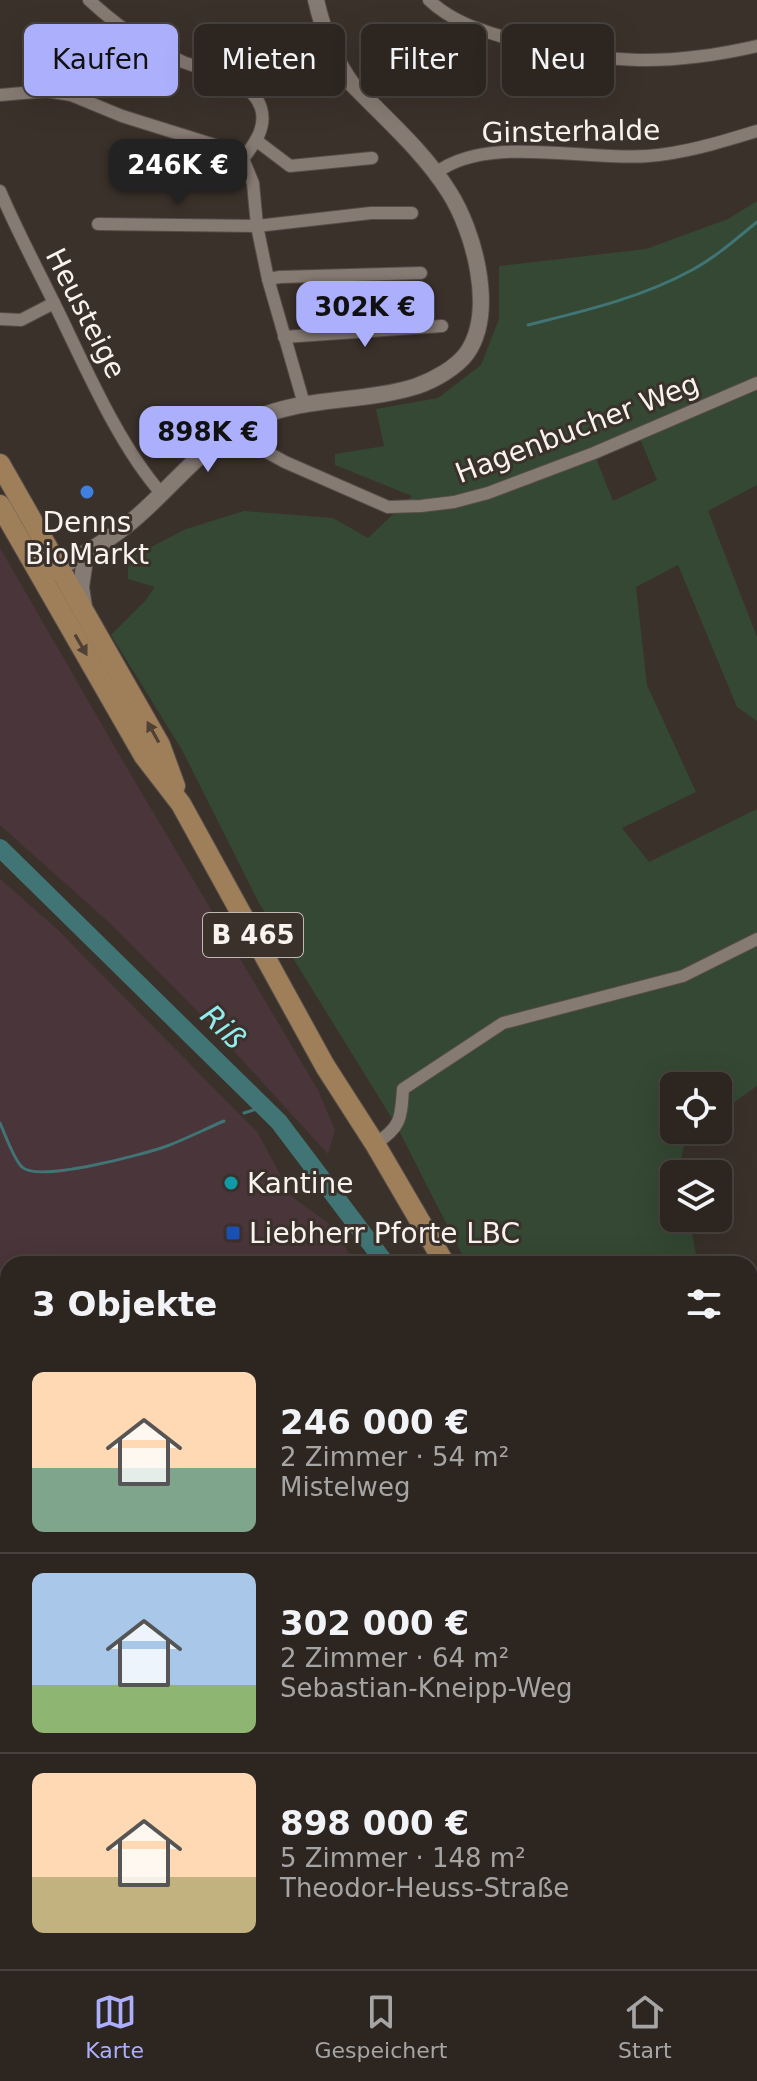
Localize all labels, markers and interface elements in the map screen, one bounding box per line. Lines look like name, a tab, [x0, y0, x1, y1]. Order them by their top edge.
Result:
chip: Kaufen	[24, 24, 178, 96]
chip: Mieten	[194, 24, 345, 96]
chip: Filter	[361, 24, 486, 96]
chip: Neu	[502, 24, 614, 96]
street label: Ginsterhalde	[481, 113, 661, 150]
pin: 246K €	[113, 139, 243, 207]
text: 246K €	[127, 150, 229, 180]
street label: Heusteige	[39, 243, 132, 384]
pin: 302K €	[300, 281, 430, 349]
text: 302K €	[314, 292, 416, 322]
street label: Hagenbucher Weg	[451, 367, 704, 490]
pin: 898K €	[143, 406, 273, 474]
text: 898K €	[157, 417, 259, 447]
marker: Denns BioMarkt	[78, 483, 96, 501]
place label: Denns BioMarkt	[25, 506, 149, 571]
one-way arrow	[74, 634, 88, 657]
one-way arrow	[146, 721, 160, 743]
road number: B 465	[203, 913, 303, 957]
water label: Riß	[194, 997, 253, 1056]
map controls	[660, 1072, 732, 1232]
button: locate	[660, 1072, 732, 1144]
button: layers	[660, 1160, 732, 1232]
place label: Kantine	[247, 1167, 354, 1200]
marker: Kantine	[222, 1174, 240, 1192]
place label: Liebherr Pforte LBC	[249, 1217, 520, 1250]
marker: Liebherr Pforte LBC	[224, 1224, 242, 1242]
icon: filters	[682, 1282, 726, 1326]
text: 3 Objekte	[32, 1284, 217, 1324]
text: 246 000 €	[280, 1402, 469, 1442]
icon: home	[96, 1404, 192, 1500]
text: 2 Zimmer · 54 m²	[280, 1442, 509, 1472]
text: Mistelweg	[280, 1472, 410, 1502]
text: 302 000 €	[280, 1603, 469, 1643]
icon: home	[96, 1605, 192, 1701]
text: 2 Zimmer · 64 m²	[280, 1643, 509, 1673]
text: Sebastian-Kneipp-Weg	[280, 1673, 572, 1703]
text: 898 000 €	[280, 1803, 469, 1843]
icon: home	[96, 1805, 192, 1901]
text: 5 Zimmer · 148 m²	[280, 1843, 526, 1873]
text: Theodor-Heuss-Straße	[280, 1873, 569, 1903]
tab: Karte	[85, 1990, 144, 2063]
tab: Gespeichert	[315, 1990, 447, 2063]
tab: Start	[618, 1990, 672, 2063]

